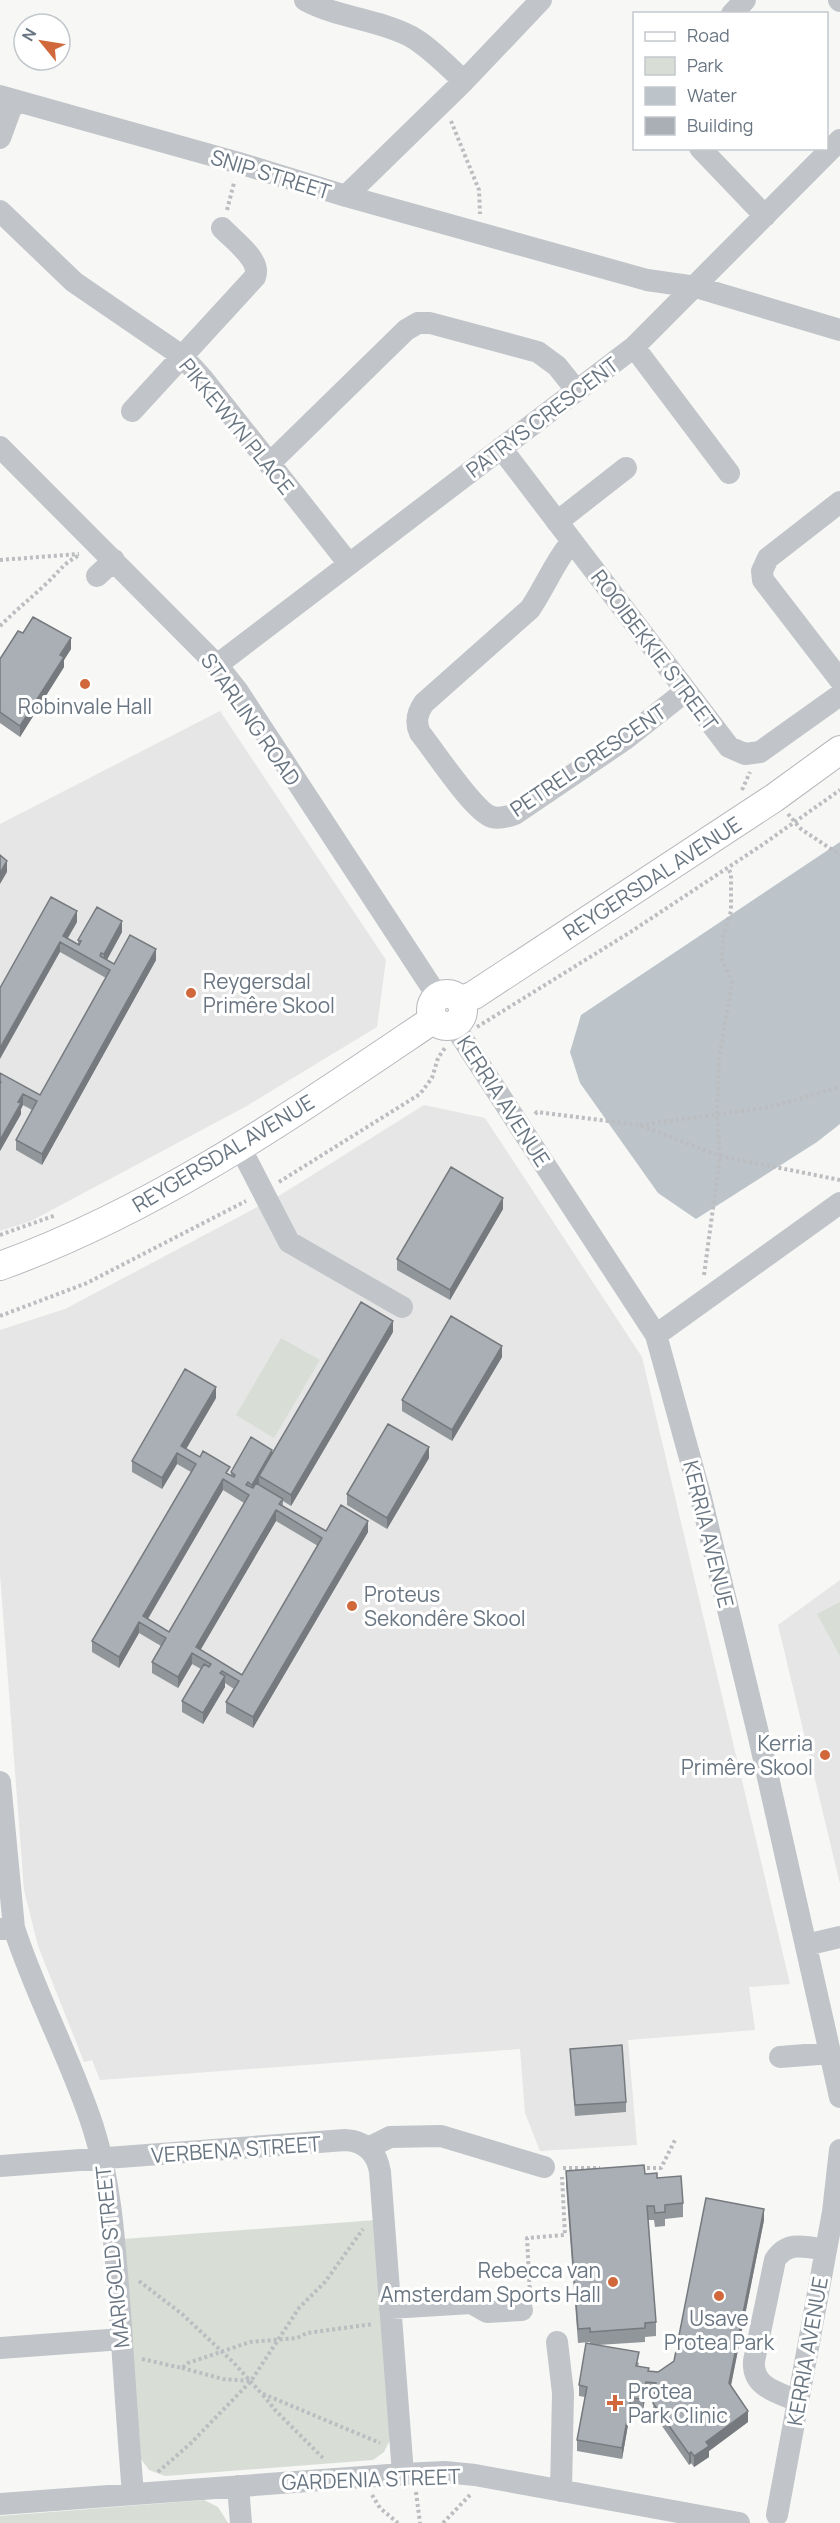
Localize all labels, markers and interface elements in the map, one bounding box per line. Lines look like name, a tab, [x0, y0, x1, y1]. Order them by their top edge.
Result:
north arrow	[12, 12, 72, 72]
legend	[633, 12, 828, 150]
text: Road	[687, 23, 730, 47]
text: N	[17, 24, 41, 45]
text: Park	[687, 53, 724, 77]
text: Water	[687, 83, 737, 107]
text: Building	[687, 113, 753, 137]
street label: SNIP STREET	[207, 142, 335, 206]
street label: PATRYS CRESCENT	[460, 350, 624, 484]
street label: PIKKEWYN PLACE	[173, 352, 301, 500]
street label: ROOIBEKKIE STREET	[585, 564, 725, 736]
street label: STARLING ROAD	[195, 647, 307, 791]
marker: Robinvale Hall	[78, 677, 92, 691]
place label: Robinvale Hall	[18, 692, 152, 720]
street label: PETREL CRESCENT	[504, 697, 672, 823]
street label: REYGERSDAL AVENUE	[557, 810, 747, 946]
place label: Reygersdal Primêre Skool	[203, 967, 335, 1019]
marker: Reygersdal Primêre Skool	[184, 986, 198, 1000]
street label: KERRIA AVENUE	[451, 1030, 557, 1172]
street label: REYGERSDAL AVENUE	[127, 1088, 319, 1218]
street label: KERRIA AVENUE	[677, 1457, 741, 1611]
place label: Proteus Sekondêre Skool	[364, 1580, 526, 1632]
marker: Proteus Sekondêre Skool	[345, 1599, 359, 1613]
place label: Kerria Primêre Skool	[681, 1729, 813, 1781]
marker: Kerria Primêre Skool	[818, 1748, 832, 1762]
street label: VERBENA STREET	[150, 2129, 322, 2169]
street label: MARIGOLD STREET	[88, 2164, 136, 2350]
place label: Rebecca van Amsterdam Sports Hall	[380, 2256, 601, 2308]
street label: KERRIA AVENUE	[780, 2274, 834, 2428]
marker: Rebecca van Amsterdam Sports Hall	[606, 2275, 620, 2289]
marker: Usave Protea Park	[712, 2289, 726, 2303]
place label: Usave Protea Park	[664, 2304, 775, 2356]
place label: Protea Park Clinic	[628, 2377, 728, 2429]
marker: Protea Park Clinic	[606, 2394, 624, 2412]
street label: GARDENIA STREET	[281, 2462, 461, 2496]

